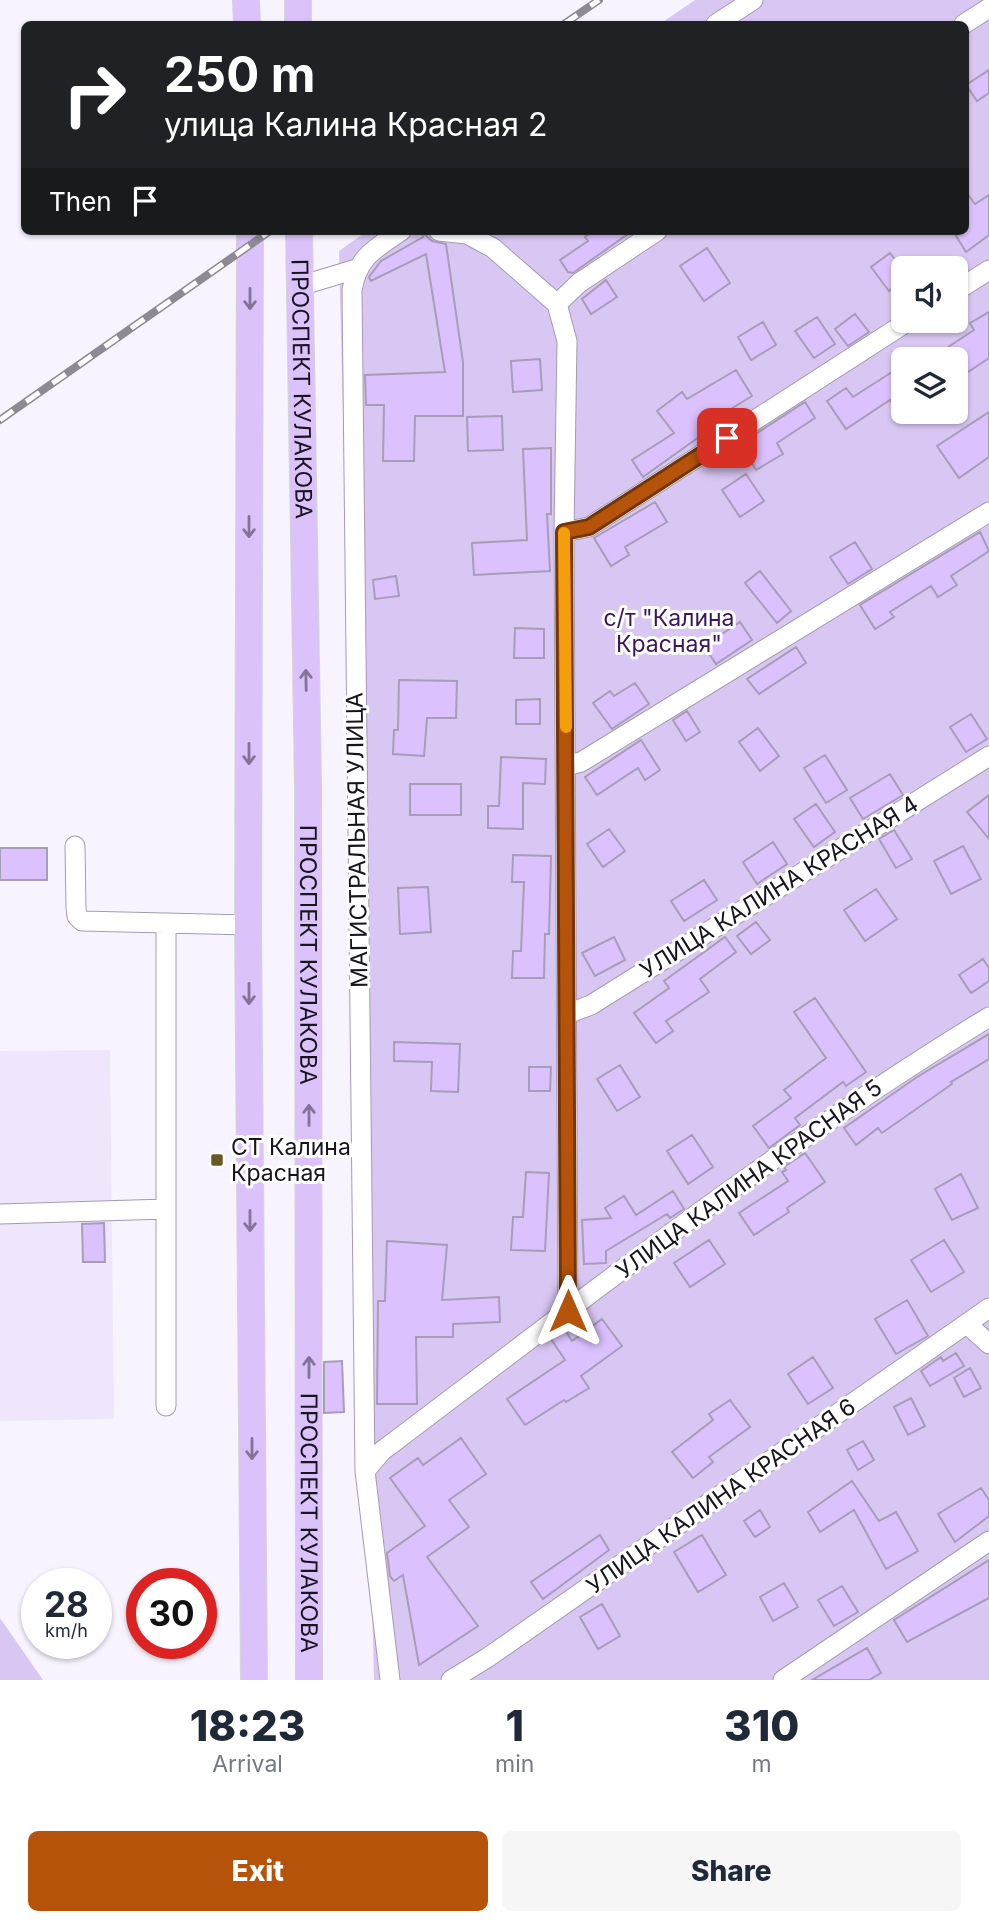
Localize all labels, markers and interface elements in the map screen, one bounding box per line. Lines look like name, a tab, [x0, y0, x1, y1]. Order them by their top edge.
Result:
text: 250 m	[164, 45, 316, 104]
icon: right	[49, 49, 140, 140]
text: улица Калина Красная 2	[164, 105, 547, 144]
icon: arrive	[126, 182, 164, 220]
text: Then	[49, 186, 112, 217]
map controls	[891, 256, 968, 424]
button: sound	[891, 256, 968, 333]
street label: ПРОСПЕКТ КУЛАКОВА	[285, 259, 318, 519]
one-way arrow	[243, 287, 257, 310]
button: layers	[891, 347, 968, 424]
pin	[697, 408, 757, 468]
icon: arrive	[708, 419, 746, 457]
one-way arrow	[242, 515, 256, 538]
park label: с/т "Калина Красная"	[603, 604, 735, 658]
one-way arrow	[299, 669, 313, 692]
street label: МАГИСТРАЛЬНАЯ УЛИЦА	[340, 692, 374, 988]
one-way arrow	[242, 742, 256, 765]
street label: УЛИЦА КАЛИНА КРАСНАЯ 4	[635, 790, 923, 984]
street label: ПРОСПЕКТ КУЛАКОВА	[294, 825, 322, 1085]
one-way arrow	[242, 982, 256, 1005]
street label: УЛИЦА КАЛИНА КРАСНАЯ 5	[611, 1073, 887, 1285]
one-way arrow	[302, 1104, 315, 1127]
place label: СТ Калина Красная	[231, 1133, 351, 1187]
marker: СТ Калина Красная	[209, 1152, 225, 1168]
one-way arrow	[243, 1209, 257, 1232]
position arrow	[531, 1274, 605, 1348]
one-way arrow	[302, 1356, 316, 1379]
street label: УЛИЦА КАЛИНА КРАСНАЯ 6	[581, 1392, 861, 1600]
street label: ПРОСПЕКТ КУЛАКОВА	[295, 1393, 323, 1653]
one-way arrow	[245, 1437, 259, 1460]
speed limit sign: 30	[126, 1568, 217, 1659]
text: 28	[44, 1583, 89, 1625]
text: km/h	[45, 1620, 88, 1641]
text: 18:23	[190, 1700, 305, 1751]
text: 1	[505, 1700, 524, 1751]
text: 310	[724, 1700, 799, 1751]
text: Arrival	[212, 1750, 283, 1778]
text: min	[495, 1750, 534, 1778]
text: m	[752, 1750, 772, 1778]
button: Exit	[28, 1831, 488, 1911]
button: Share	[502, 1831, 961, 1911]

